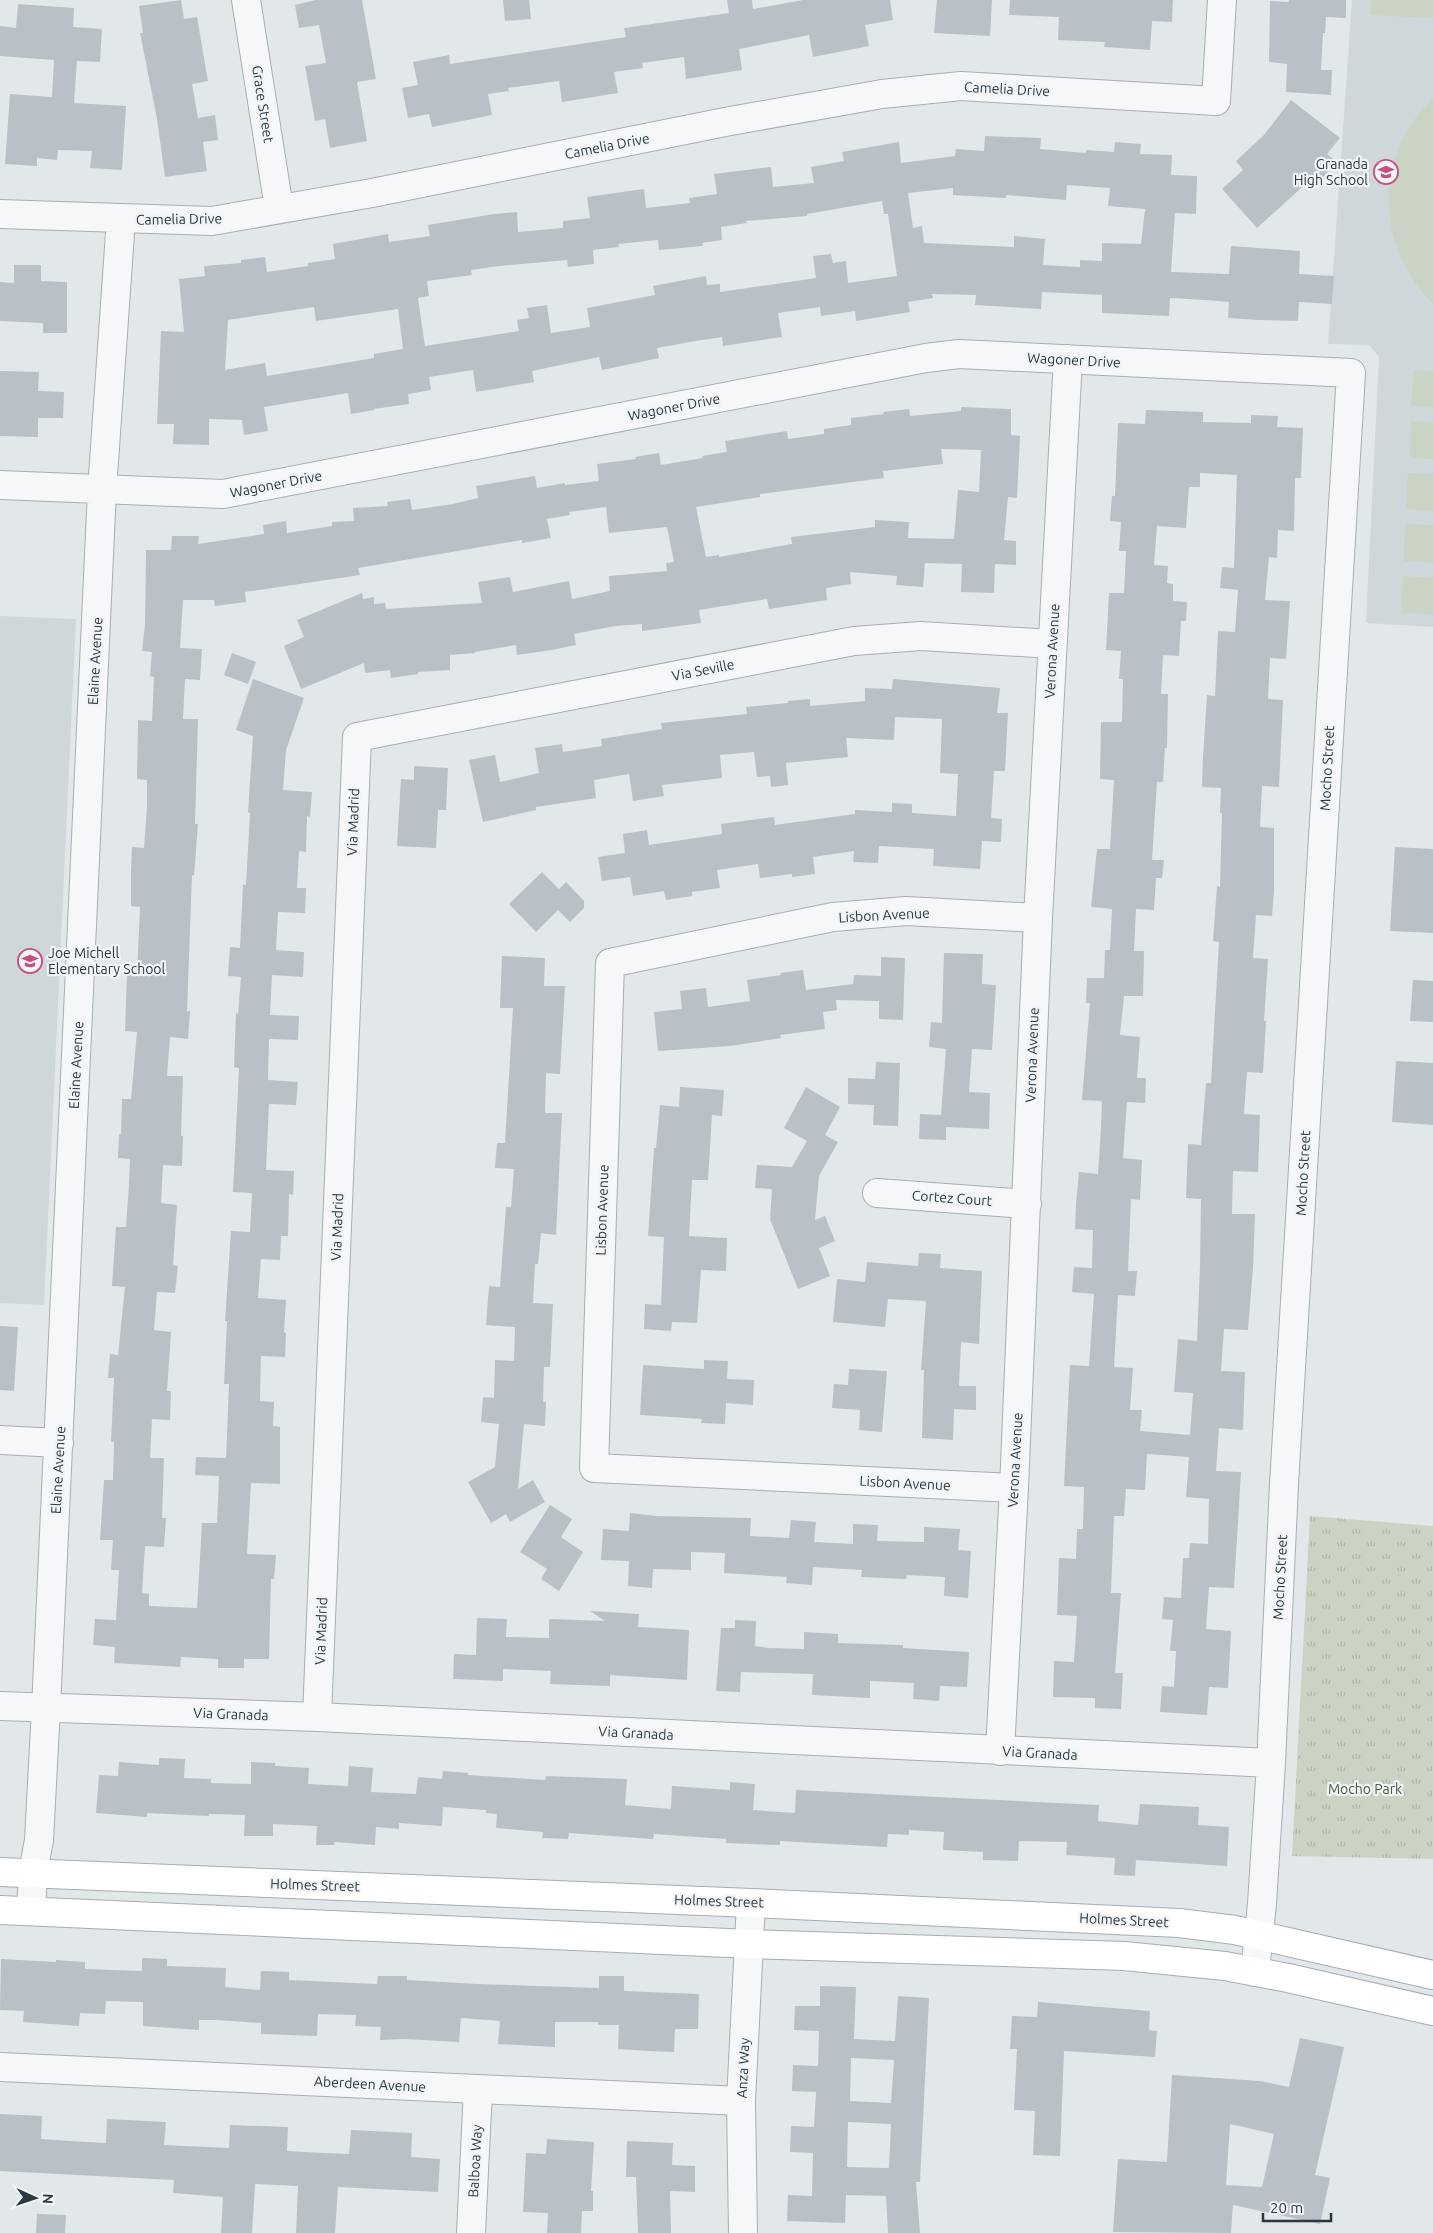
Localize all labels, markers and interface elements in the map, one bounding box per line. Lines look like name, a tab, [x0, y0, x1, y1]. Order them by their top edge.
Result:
street label: Grace Street	[249, 64, 277, 144]
street label: Camelia Drive	[964, 79, 1050, 99]
street label: Camelia Drive	[563, 130, 651, 162]
place label: Granada High School	[1294, 156, 1368, 188]
school or university icon: Granada High School	[1373, 159, 1399, 185]
street label: Camelia Drive	[136, 210, 222, 228]
street label: Wagoner Drive	[1027, 350, 1121, 370]
street label: Wagoner Drive	[627, 390, 721, 424]
street label: Wagoner Drive	[229, 467, 323, 501]
street label: Verona Avenue	[1042, 603, 1062, 699]
street label: Elaine Avenue	[85, 617, 105, 705]
street label: Via Seville	[670, 656, 736, 684]
street label: Mocho Street	[1317, 724, 1337, 811]
street label: Via Madrid	[344, 788, 362, 856]
street label: Lisbon Avenue	[838, 905, 930, 925]
place label: Joe Michell Elementary School	[48, 945, 166, 977]
school or university icon: Joe Michell Elementary School	[17, 948, 43, 974]
street label: Verona Avenue	[1022, 1007, 1042, 1103]
street label: Elaine Avenue	[66, 1021, 86, 1109]
street label: Mocho Street	[1293, 1129, 1313, 1216]
street label: Lisbon Avenue	[592, 1164, 612, 1256]
street label: Cortez Court	[911, 1187, 993, 1209]
street label: Via Madrid	[328, 1193, 346, 1261]
street label: Verona Avenue	[1005, 1412, 1025, 1508]
street label: Elaine Avenue	[48, 1426, 68, 1514]
street label: Lisbon Avenue	[859, 1473, 951, 1493]
street label: Mocho Street	[1270, 1533, 1290, 1620]
street label: Via Madrid	[312, 1597, 330, 1665]
street label: Via Granada	[193, 1705, 269, 1723]
street label: Via Granada	[598, 1723, 674, 1743]
street label: Via Granada	[1002, 1743, 1078, 1763]
park label: Mocho Park	[1328, 1781, 1402, 1797]
street label: Holmes Street	[270, 1875, 361, 1895]
street label: Holmes Street	[674, 1891, 765, 1911]
street label: Holmes Street	[1079, 1910, 1170, 1930]
street label: Anza Way	[733, 2037, 753, 2099]
street label: Aberdeen Avenue	[313, 2073, 427, 2095]
street label: Balboa Way	[465, 2124, 485, 2198]
north arrow	[10, 2173, 60, 2223]
scale bar	[1263, 2190, 1330, 2222]
text: N	[40, 2193, 56, 2204]
text: 20 m	[1270, 2199, 1303, 2216]

